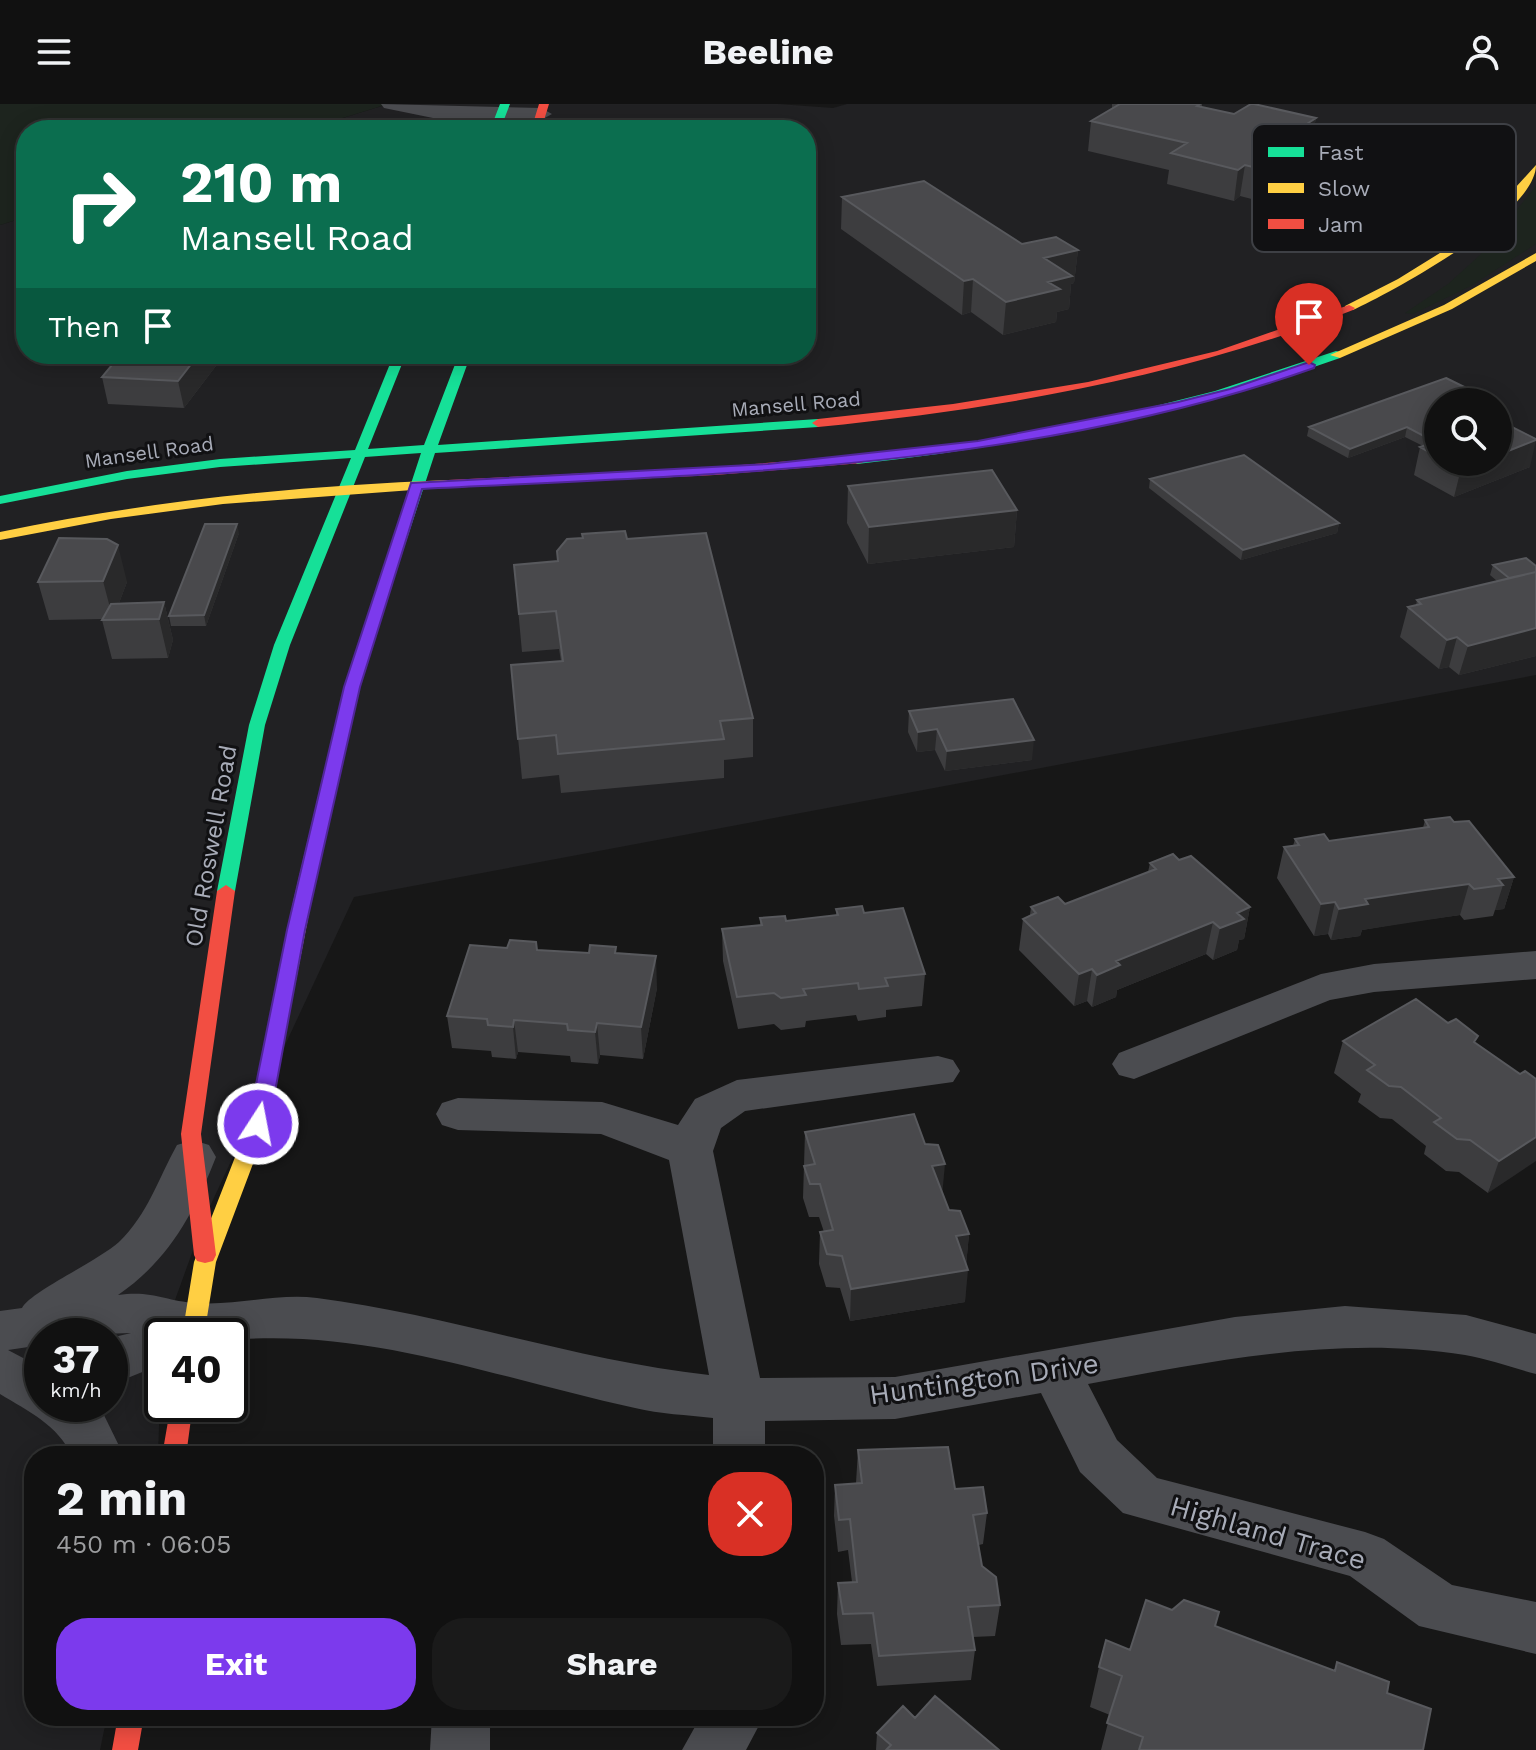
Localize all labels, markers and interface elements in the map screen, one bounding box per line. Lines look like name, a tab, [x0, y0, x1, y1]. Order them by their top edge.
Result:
icon: menu	[32, 30, 76, 74]
icon: person	[1460, 30, 1504, 74]
text: Beeline	[702, 31, 834, 73]
legend	[1252, 124, 1516, 252]
text: Fast	[1318, 140, 1364, 165]
text: 210 m	[180, 150, 342, 216]
icon: right	[48, 152, 152, 256]
text: Slow	[1318, 176, 1370, 201]
text: Jam	[1318, 212, 1363, 237]
text: Mansell Road	[180, 217, 414, 259]
pin	[1275, 283, 1343, 365]
icon: arrive	[1287, 295, 1331, 339]
icon: arrive	[136, 304, 180, 348]
text: Then	[48, 309, 120, 344]
street label: Mansell Road	[730, 386, 862, 422]
map controls	[1424, 388, 1512, 476]
button: search	[1424, 388, 1512, 476]
street label: Mansell Road	[83, 431, 215, 473]
street label: Old Roswell Road	[179, 743, 243, 949]
position arrow	[216, 1082, 300, 1166]
speed limit sign: 40	[144, 1318, 248, 1422]
text: 37	[53, 1336, 99, 1383]
street label: Huntington Drive	[867, 1347, 1101, 1411]
text: km/h	[50, 1378, 102, 1402]
text: 2 min	[56, 1470, 187, 1527]
button: close	[708, 1472, 792, 1556]
street label: Highland Trace	[1166, 1489, 1370, 1577]
text: 450 m · 06:05	[56, 1529, 231, 1559]
button: Exit	[56, 1618, 416, 1710]
button: Share	[432, 1618, 792, 1710]

